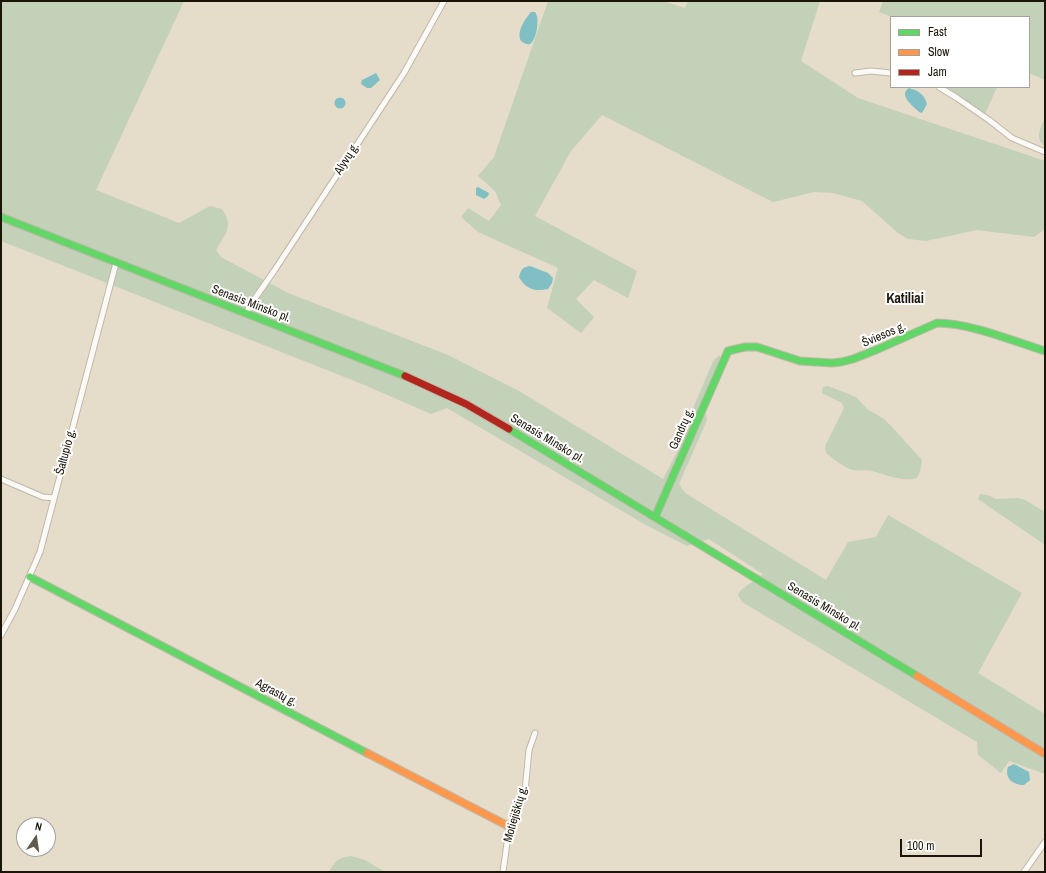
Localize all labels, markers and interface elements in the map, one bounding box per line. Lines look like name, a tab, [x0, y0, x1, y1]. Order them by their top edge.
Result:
legend	[890, 16, 1030, 88]
text: Fast	[928, 24, 947, 40]
text: Slow	[928, 44, 949, 60]
text: Jam	[928, 64, 947, 80]
street label: Alyvų g.	[331, 140, 363, 178]
street label: Senasis Minsko pl.	[210, 282, 292, 326]
district label: Katiliai	[886, 291, 924, 307]
street label: Šviesos g.	[860, 319, 908, 351]
street label: Gandrų g.	[667, 406, 697, 452]
street label: Senasis Minsko pl.	[508, 411, 586, 467]
street label: Šaltupio g.	[53, 427, 79, 477]
street label: Senasis Minsko pl.	[785, 579, 863, 635]
street label: Agrastų g.	[253, 676, 299, 710]
street label: Motiejiškių g.	[501, 784, 531, 844]
north arrow	[16, 817, 56, 857]
text: N	[34, 819, 43, 834]
scale bar	[902, 831, 984, 857]
text: 100 m	[907, 838, 934, 854]

